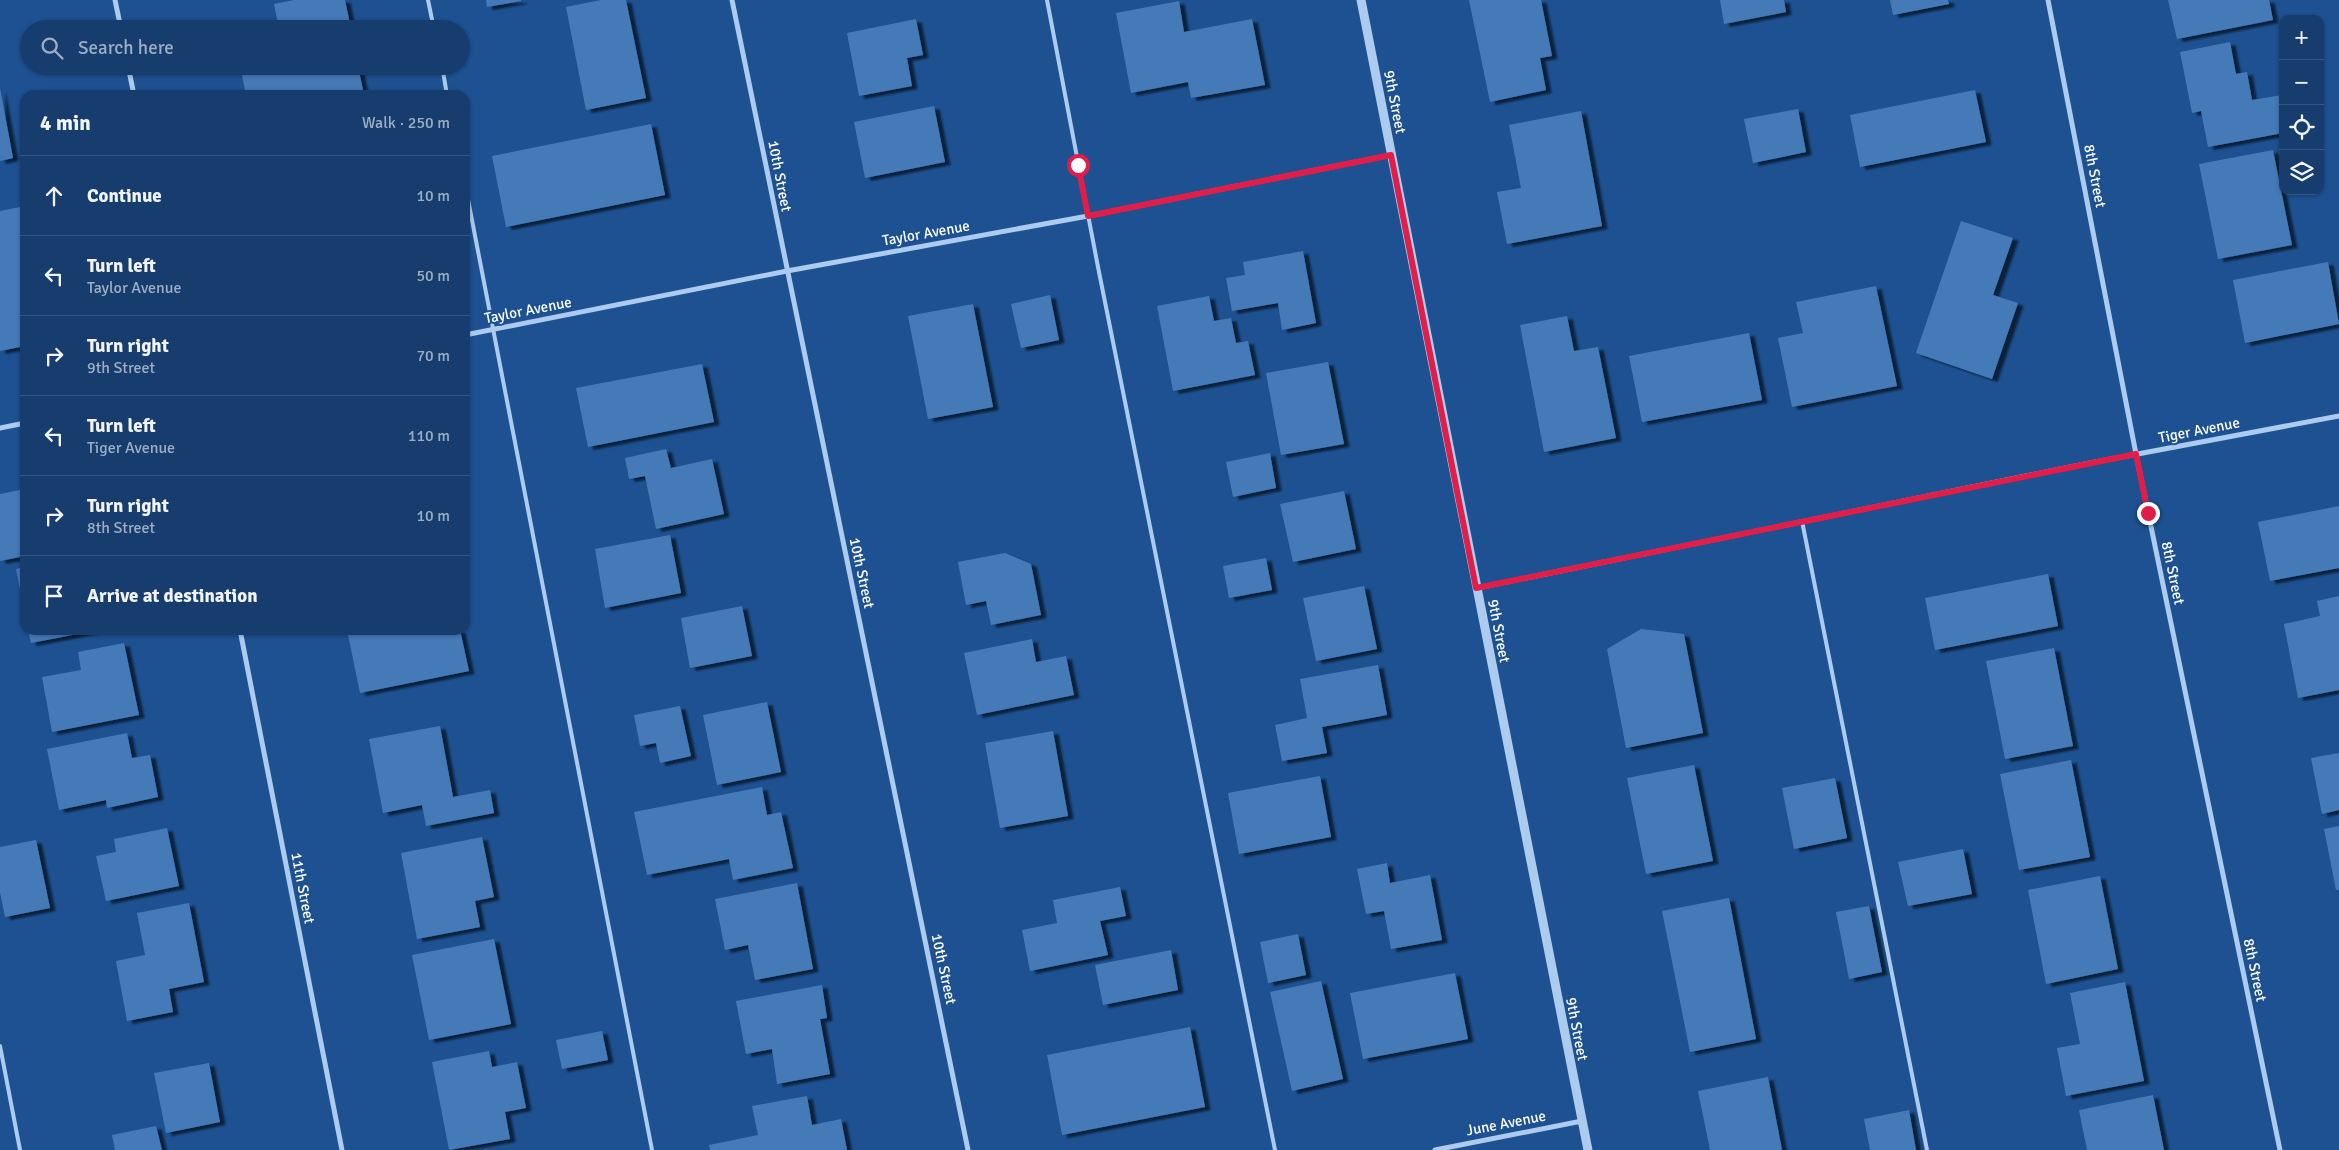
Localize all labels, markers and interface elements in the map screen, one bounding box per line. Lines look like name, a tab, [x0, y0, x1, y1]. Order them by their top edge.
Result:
map controls	[2279, 15, 2324, 195]
button: +	[2279, 15, 2324, 60]
search box	[20, 20, 470, 75]
icon: search	[38, 34, 66, 62]
text: Search here	[78, 36, 174, 60]
button: −	[2279, 60, 2324, 105]
street label: 9th Street	[1380, 69, 1410, 135]
button: locate	[2279, 105, 2324, 150]
text: 4 min	[40, 110, 91, 136]
text: Walk · 250 m	[362, 113, 450, 133]
street label: 10th Street	[764, 139, 796, 213]
street label: 8th Street	[2080, 143, 2110, 209]
button: layers	[2279, 150, 2324, 195]
route start	[1067, 154, 1090, 177]
icon: ahead	[40, 182, 68, 210]
text: Continue	[87, 184, 162, 208]
text: 10 m	[416, 186, 450, 206]
street label: Taylor Avenue	[881, 216, 971, 250]
text: Turn left	[87, 254, 156, 278]
icon: left	[40, 262, 68, 290]
text: 50 m	[416, 266, 450, 286]
text: Taylor Avenue	[87, 278, 181, 298]
street label: Taylor Avenue	[483, 293, 573, 327]
text: Turn right	[87, 334, 169, 358]
icon: right	[40, 342, 68, 370]
text: 70 m	[416, 346, 450, 366]
text: 9th Street	[87, 358, 155, 378]
street label: Tiger Avenue	[2157, 413, 2241, 447]
text: Turn left	[87, 414, 156, 438]
icon: left	[40, 422, 68, 450]
text: 110 m	[408, 426, 450, 446]
text: Tiger Avenue	[87, 438, 175, 458]
text: Turn right	[87, 494, 169, 518]
icon: right	[40, 502, 68, 530]
route end	[2137, 502, 2160, 525]
text: 10 m	[416, 506, 450, 526]
text: 8th Street	[87, 518, 155, 538]
street label: 10th Street	[846, 536, 878, 610]
street label: 8th Street	[2158, 540, 2188, 606]
icon: arrive	[40, 582, 68, 610]
text: Arrive at destination	[87, 584, 258, 608]
street label: 9th Street	[1484, 598, 1514, 664]
street label: 11th Street	[287, 851, 319, 925]
street label: 10th Street	[928, 932, 960, 1006]
street label: 8th Street	[2240, 937, 2270, 1003]
street label: 9th Street	[1562, 996, 1592, 1062]
street label: June Avenue	[1465, 1106, 1547, 1140]

